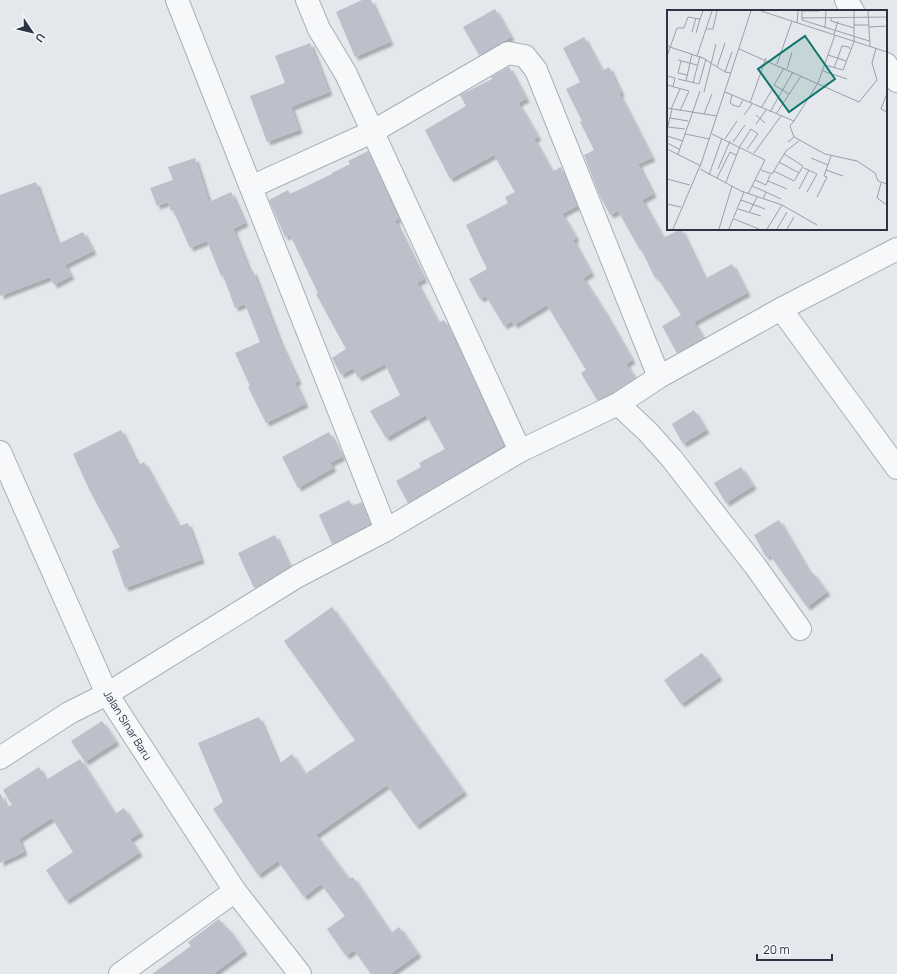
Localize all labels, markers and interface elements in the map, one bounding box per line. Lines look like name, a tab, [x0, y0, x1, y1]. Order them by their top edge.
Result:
inset map	[667, 10, 887, 230]
north arrow	[12, 12, 52, 52]
text: U	[32, 30, 49, 46]
street label: Jalan Sinar Baru	[100, 687, 156, 763]
scale bar	[757, 936, 832, 962]
text: 20 m	[763, 941, 790, 958]

